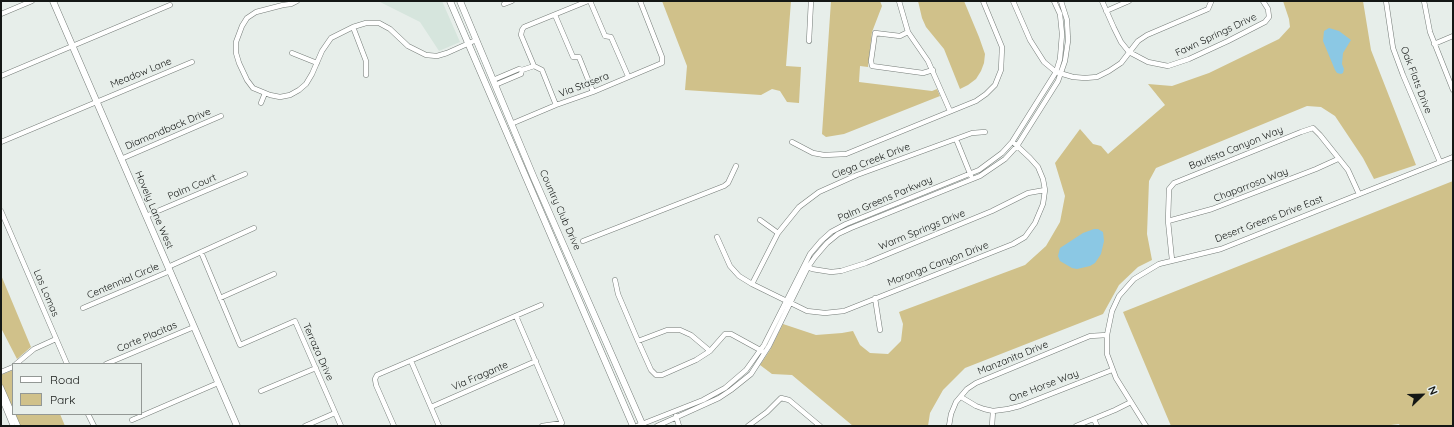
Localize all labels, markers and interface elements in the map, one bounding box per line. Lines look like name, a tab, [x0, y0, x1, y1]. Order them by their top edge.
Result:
street label: Fawn Springs Drive	[1173, 11, 1259, 59]
street label: Oak Flats Drive	[1398, 45, 1434, 115]
street label: Meadow Lane	[109, 55, 173, 91]
street label: Via Stasera	[557, 70, 611, 100]
street label: Diamondback Drive	[123, 106, 213, 152]
street label: Bautista Canyon Way	[1187, 124, 1285, 172]
street label: Ciega Creek Drive	[830, 141, 912, 181]
street label: Chaparrosa Way	[1212, 165, 1290, 205]
street label: Country Club Drive	[537, 168, 583, 252]
street label: Hovely Lane West	[132, 169, 176, 251]
street label: Palm Court	[166, 171, 218, 203]
street label: Palm Greens Parkway	[836, 174, 934, 224]
street label: Desert Greens Drive East	[1213, 193, 1325, 245]
street label: Warm Springs Drive	[877, 207, 967, 253]
street label: Moronga Canyon Drive	[886, 239, 990, 289]
street label: Centennial Circle	[85, 260, 161, 302]
street label: Las Lomas	[31, 268, 61, 318]
street label: Corte Placitas	[115, 319, 179, 355]
street label: Terraza Drive	[300, 321, 336, 383]
street label: Manzanita Drive	[976, 338, 1050, 378]
street label: Via Fragante	[450, 359, 510, 393]
legend	[12, 363, 142, 415]
street label: One Horse Way	[1008, 367, 1080, 405]
text: Road	[50, 372, 80, 387]
north arrow	[1402, 375, 1442, 415]
text: N	[1425, 384, 1441, 397]
text: Park	[50, 392, 75, 407]

